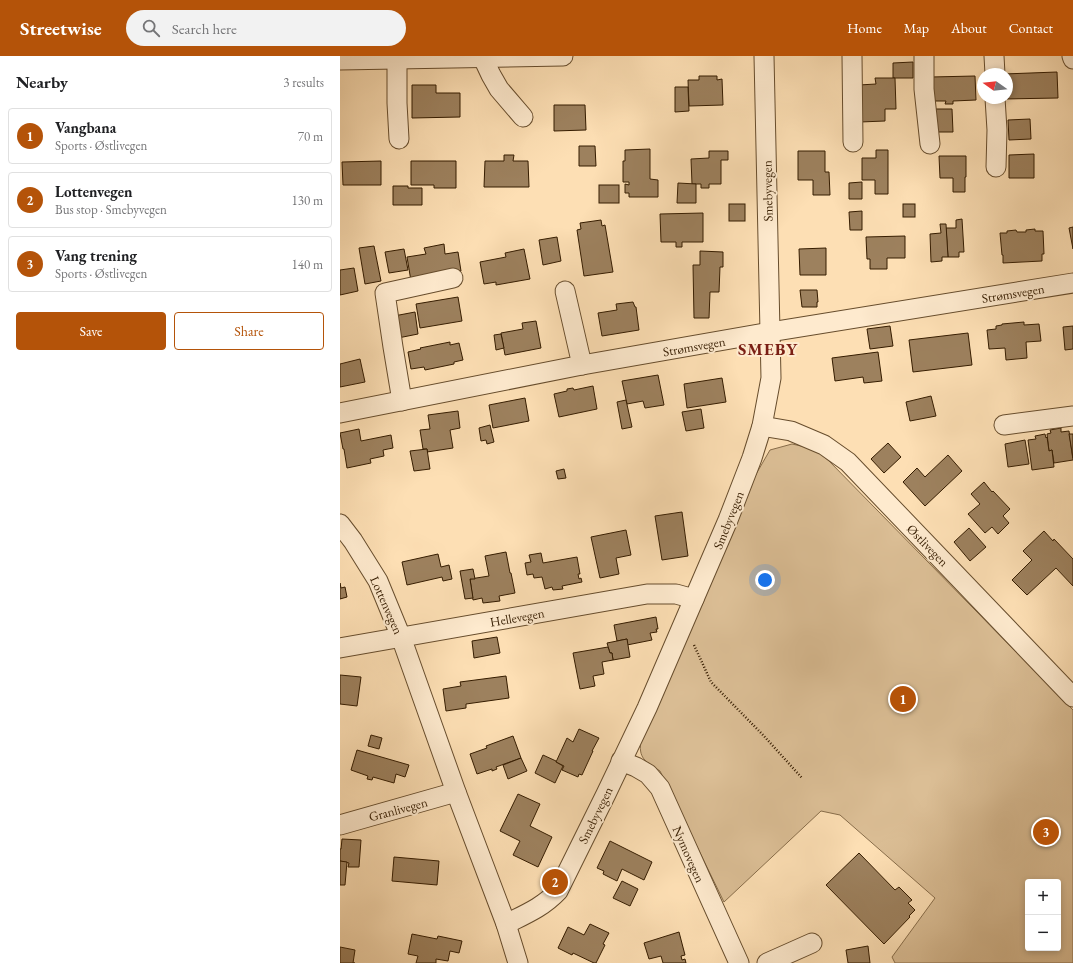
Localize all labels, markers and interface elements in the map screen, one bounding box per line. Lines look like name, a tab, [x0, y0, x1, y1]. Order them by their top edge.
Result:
search box	[126, 10, 406, 46]
text: Streetwise	[20, 16, 102, 41]
icon: search	[140, 17, 162, 39]
text: Search here	[172, 19, 237, 38]
text: Home	[847, 19, 882, 37]
text: Map	[904, 19, 929, 37]
text: About	[951, 19, 987, 37]
text: Contact	[1009, 19, 1053, 37]
north arrow	[977, 68, 1013, 104]
text: Nearby	[16, 71, 68, 93]
text: 3 results	[283, 74, 324, 91]
text: Vangbana	[55, 118, 116, 137]
text: 1	[27, 128, 33, 145]
text: 70 m	[298, 128, 323, 145]
text: Sports · Østlivegen	[55, 137, 147, 154]
street label: Smebyvegen	[758, 160, 777, 222]
text: Lottenvegen	[55, 182, 132, 201]
text: 2	[27, 192, 33, 209]
text: 130 m	[292, 192, 323, 209]
text: Bus stop · Smebyvegen	[55, 201, 167, 218]
text: Vang trening	[55, 246, 137, 265]
text: 3	[27, 256, 33, 273]
text: 140 m	[292, 256, 323, 273]
text: Sports · Østlivegen	[55, 265, 147, 282]
street label: Strømsvegen	[981, 280, 1046, 307]
button: Save	[16, 312, 166, 350]
button: Share	[174, 312, 324, 350]
street label: Strømsvegen	[662, 333, 727, 360]
district label: SMEBY	[738, 338, 798, 360]
street label: Smebyvegen	[709, 488, 748, 552]
street label: Østlivegen	[903, 520, 952, 570]
your location	[755, 570, 775, 590]
street label: Lottenvegen	[366, 574, 407, 637]
street label: Hellevegen	[489, 604, 546, 631]
pin: 1	[890, 684, 916, 714]
street label: Smebyvegen	[574, 784, 617, 847]
street label: Granlivegen	[367, 793, 430, 825]
pin: 3	[1033, 817, 1059, 847]
street label: Nymovegen	[668, 823, 709, 885]
pin: 2	[542, 867, 568, 897]
map controls	[1025, 879, 1061, 951]
button: +	[1025, 879, 1061, 915]
button: −	[1025, 915, 1061, 951]

